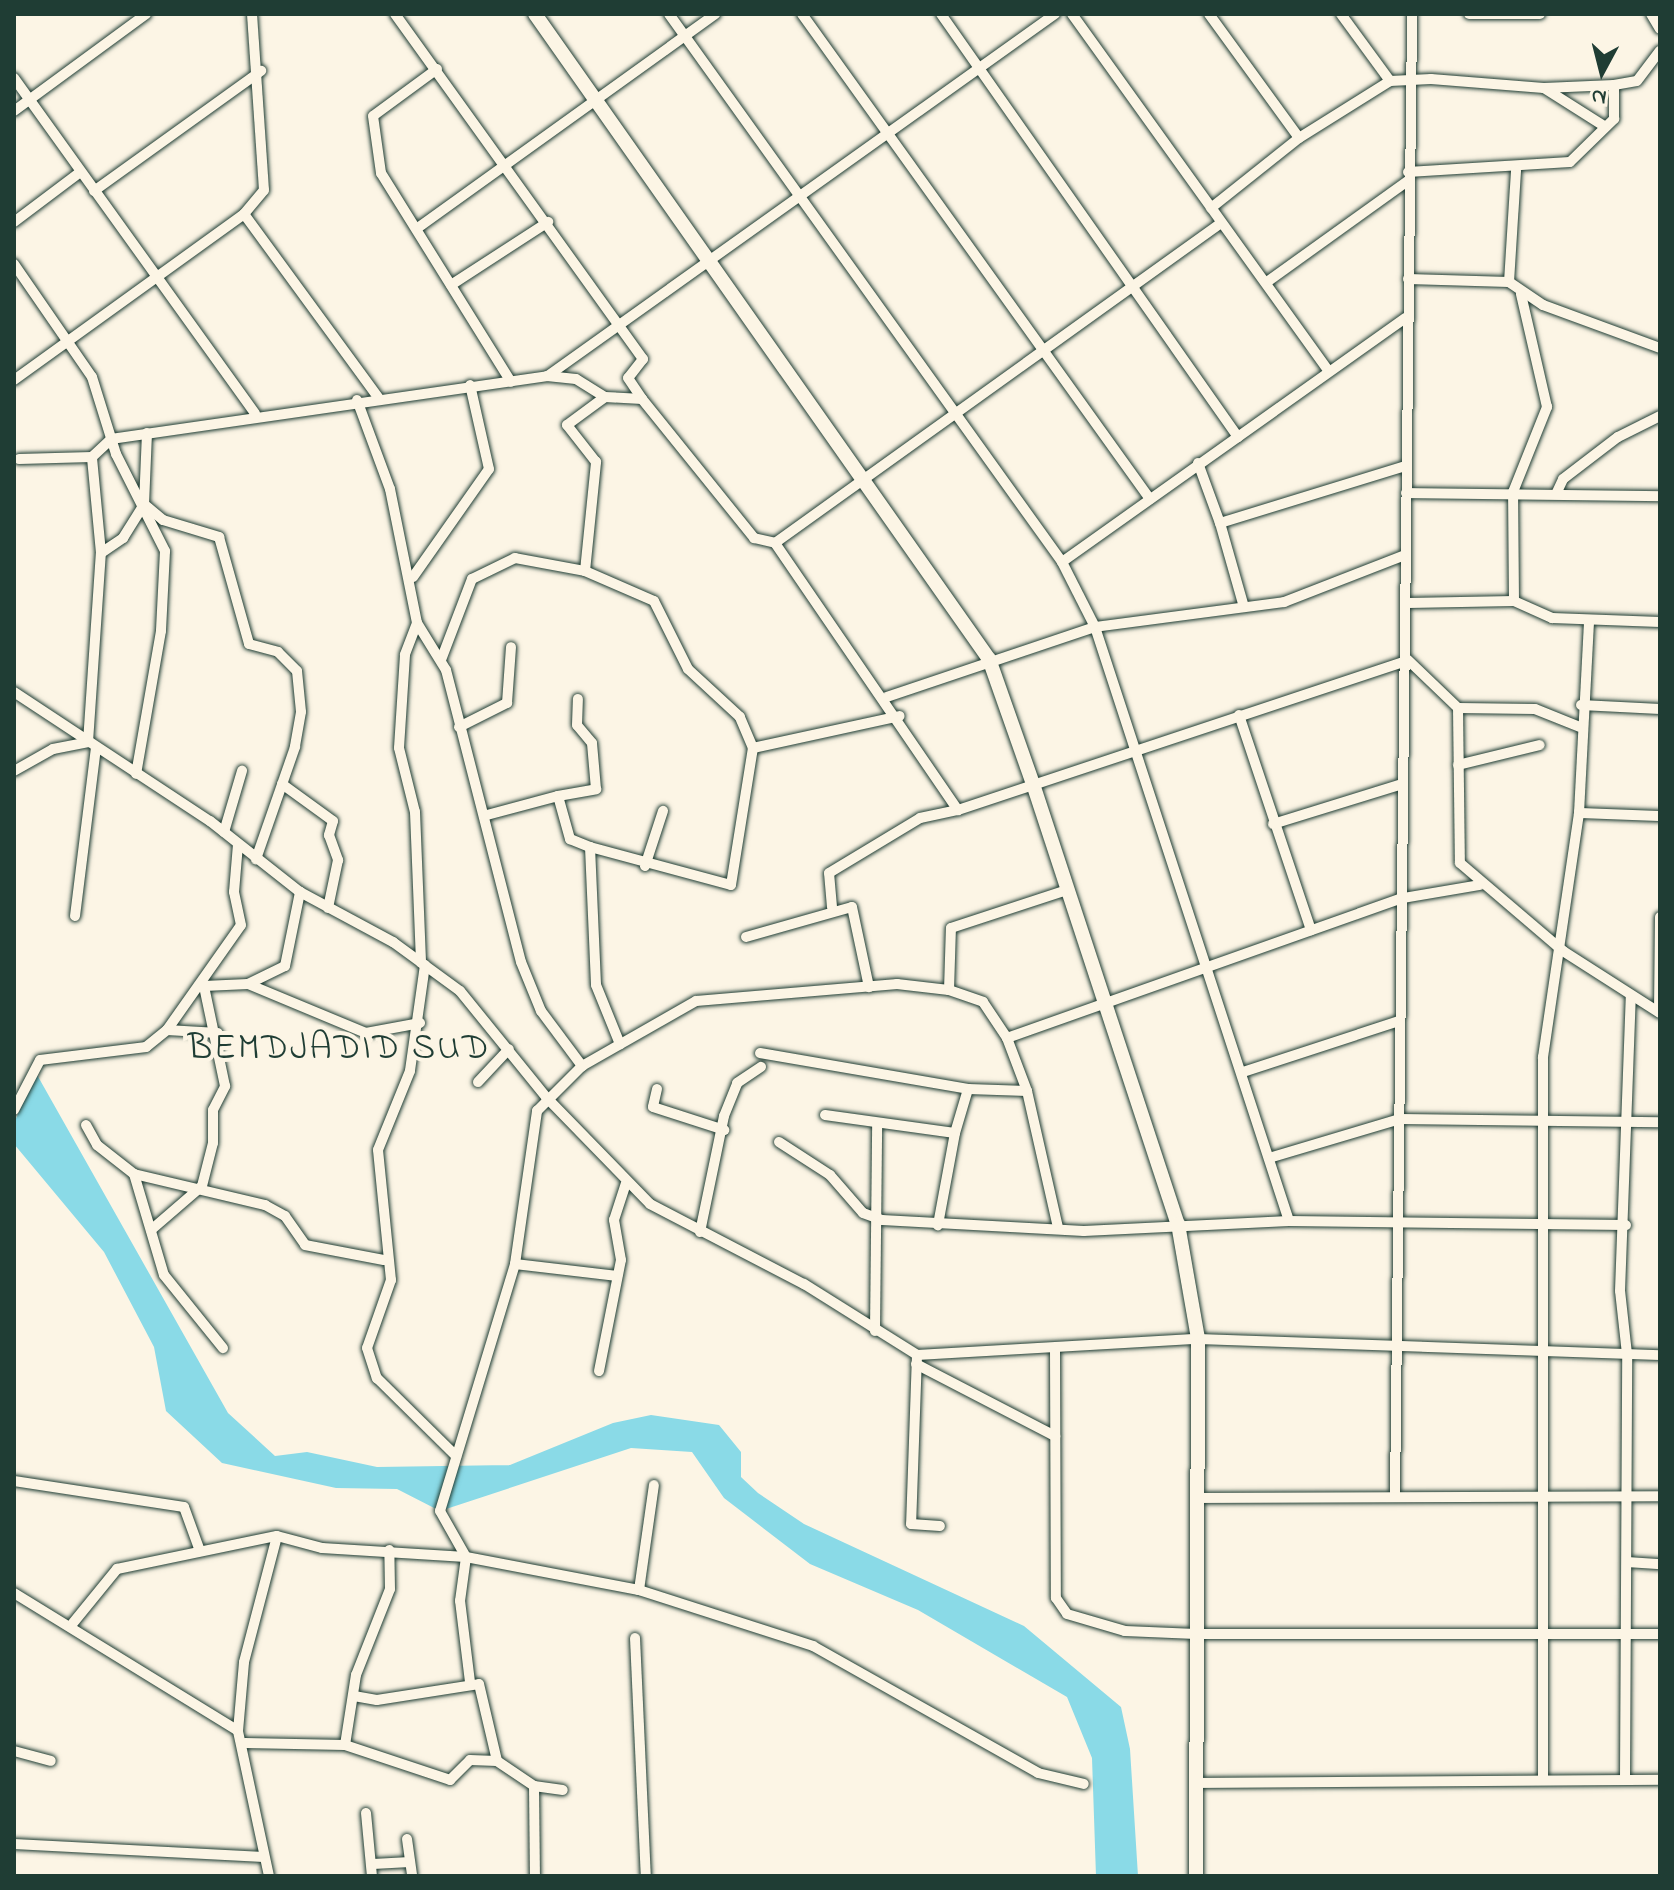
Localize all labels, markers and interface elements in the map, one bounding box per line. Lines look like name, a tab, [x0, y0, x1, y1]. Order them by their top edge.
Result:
north arrow	[1562, 32, 1642, 112]
text: N	[1590, 79, 1608, 113]
district label: BEMDJADID SUD	[188, 1028, 490, 1072]

